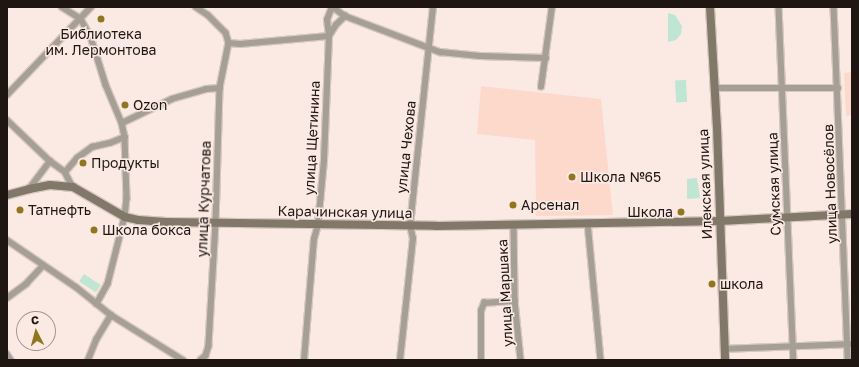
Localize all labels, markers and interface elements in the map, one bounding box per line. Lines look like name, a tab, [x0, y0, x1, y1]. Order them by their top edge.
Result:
marker: Библиотека им. Лермонтова	[96, 14, 106, 24]
place label: Библиотека им. Лермонтова	[45, 26, 157, 58]
street label: улица Щетинина	[301, 80, 323, 196]
place label: Ozon	[133, 97, 167, 113]
marker: Ozon	[120, 100, 130, 110]
street label: улица Чехова	[393, 100, 419, 194]
street label: улица Новосёлов	[820, 124, 840, 244]
street label: Илекская улица	[695, 128, 715, 240]
street label: Сумская улица	[764, 132, 784, 236]
street label: улица Курчатова	[194, 140, 214, 258]
place label: Продукты	[91, 155, 160, 171]
marker: Продукты	[78, 158, 88, 168]
place label: Школа №65	[580, 169, 661, 185]
marker: Школа №65	[567, 172, 577, 182]
place label: Арсенал	[521, 197, 579, 213]
marker: Арсенал	[508, 200, 518, 210]
place label: Татнефть	[28, 202, 91, 218]
street label: Карачинская улица	[277, 202, 413, 222]
place label: Школа	[627, 204, 673, 220]
marker: Татнефть	[15, 205, 25, 215]
marker: Школа	[676, 207, 686, 217]
place label: Школа бокса	[102, 222, 191, 238]
marker: Школа бокса	[89, 225, 99, 235]
street label: улица Маршака	[494, 239, 516, 347]
place label: школа	[720, 276, 763, 292]
marker: школа	[707, 279, 717, 289]
north arrow	[16, 311, 56, 351]
text: С	[30, 313, 39, 326]

